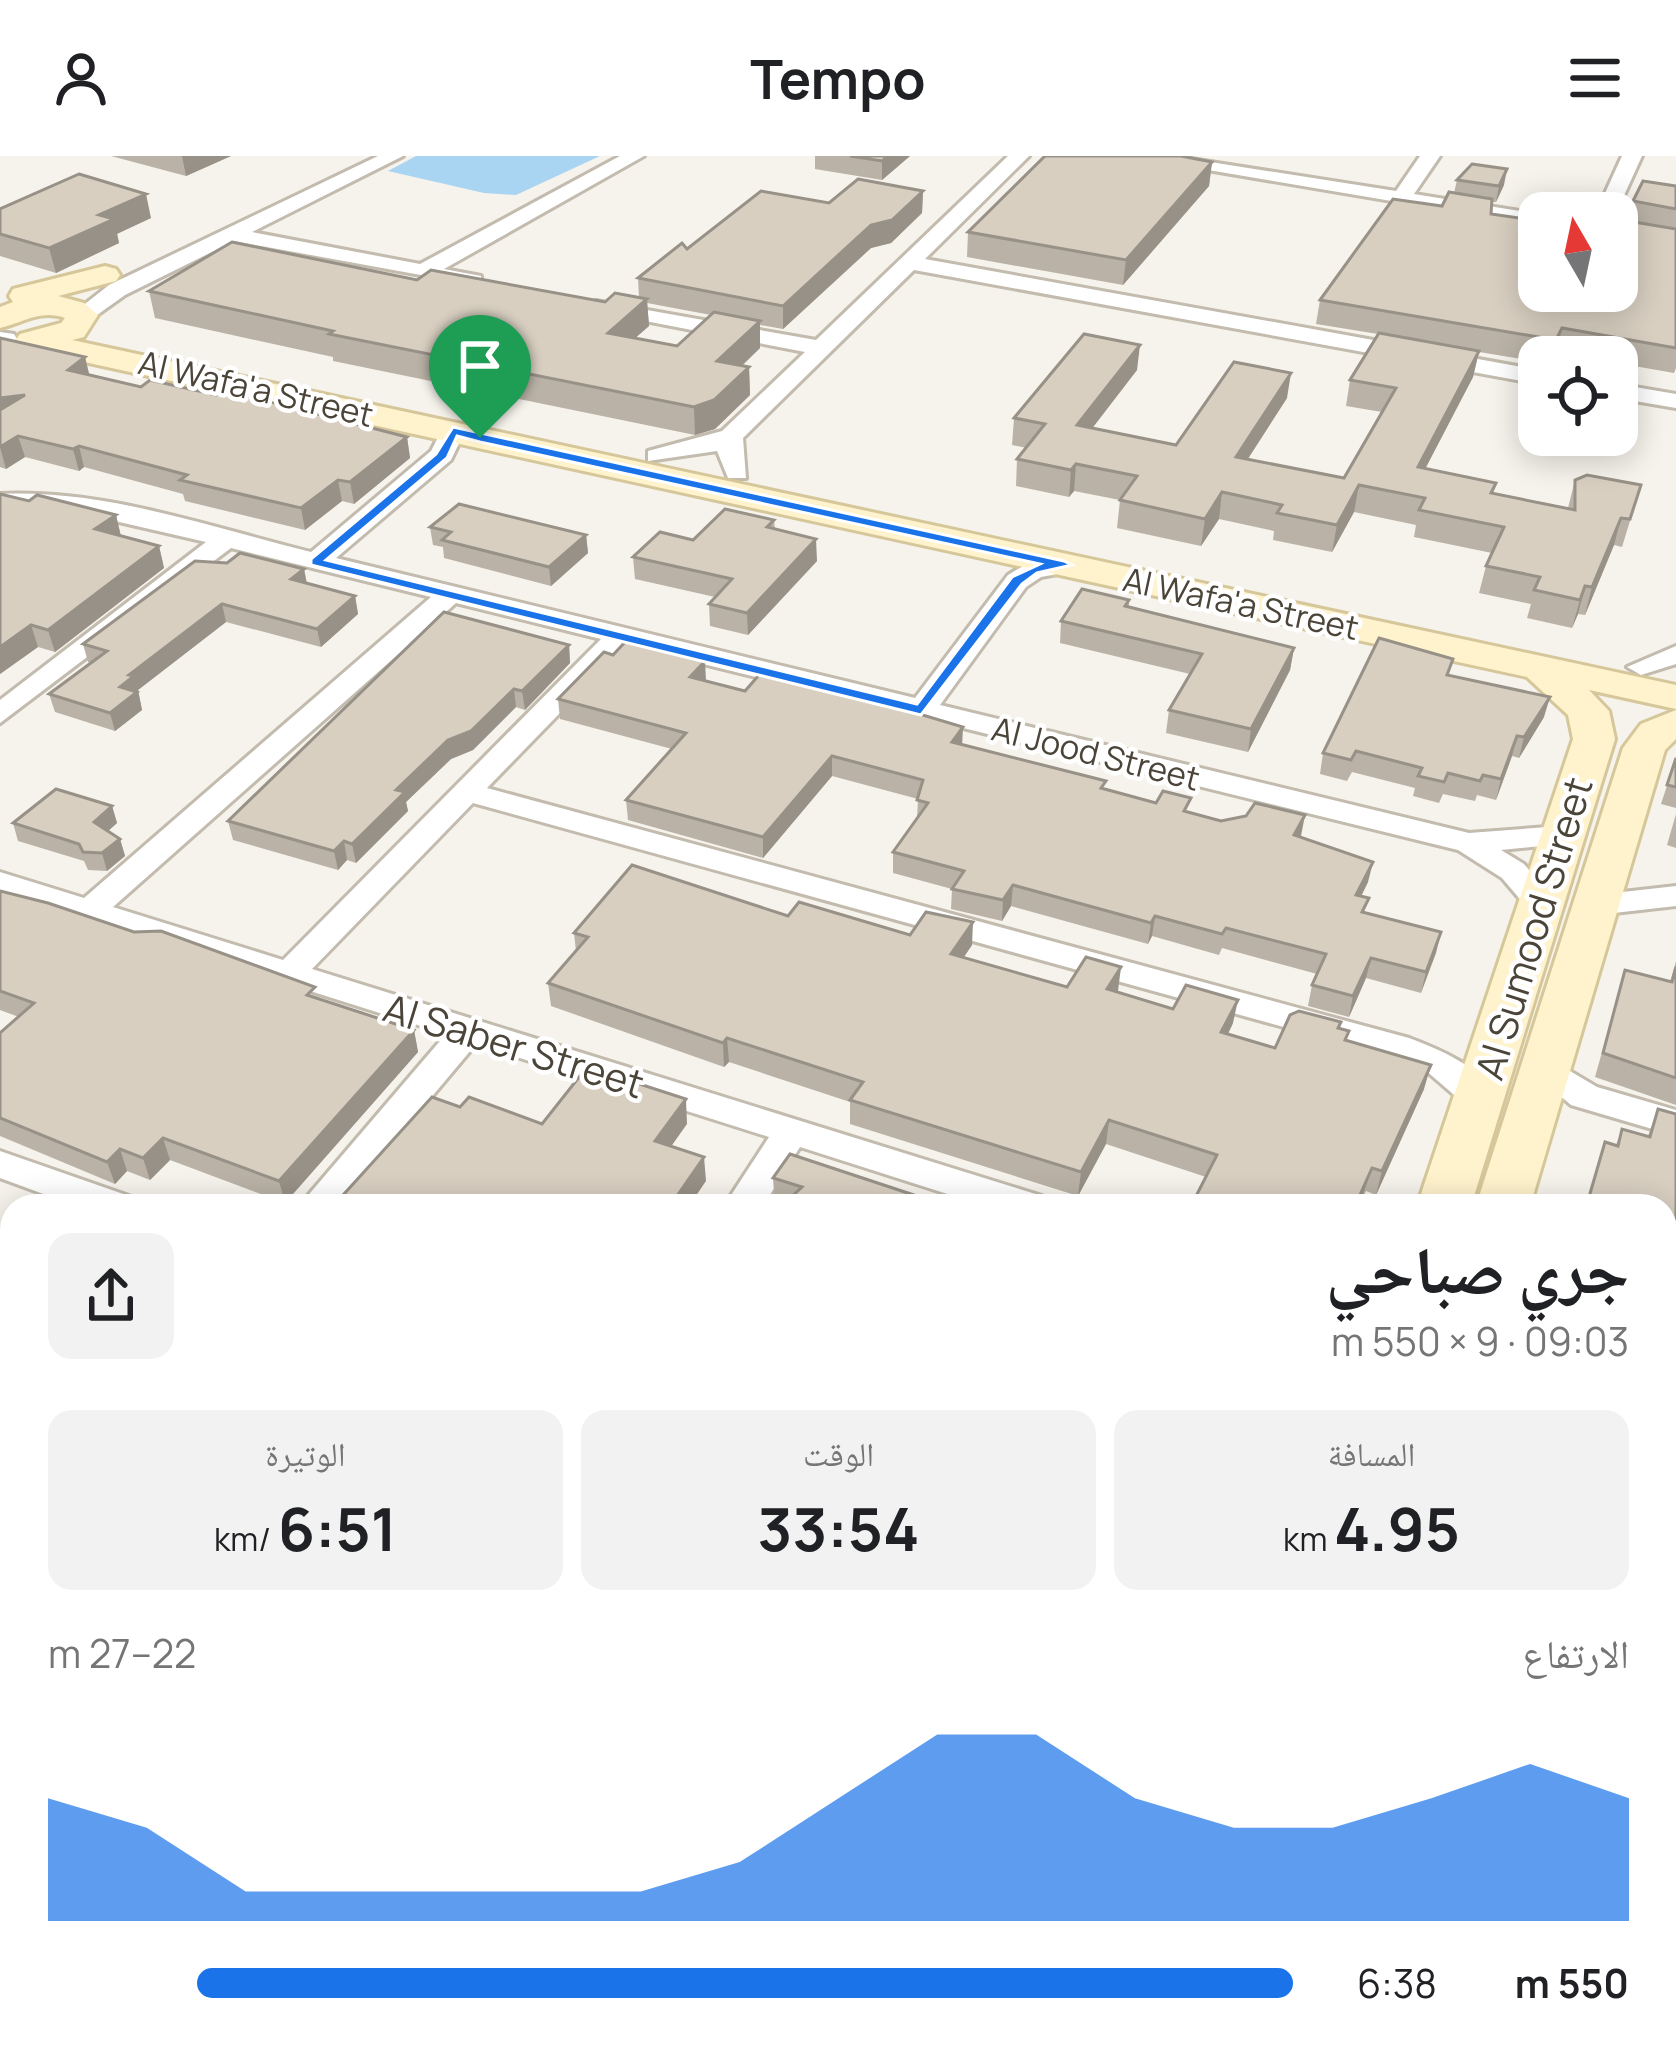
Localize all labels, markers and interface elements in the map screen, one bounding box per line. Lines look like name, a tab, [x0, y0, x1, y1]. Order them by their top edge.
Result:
text: Tempo	[750, 41, 926, 115]
icon: person	[48, 45, 114, 111]
icon: menu	[1562, 45, 1628, 111]
north arrow	[1518, 192, 1638, 312]
map controls	[1518, 192, 1638, 456]
pin	[429, 315, 531, 438]
icon: arrive	[447, 333, 513, 399]
button: locate	[1518, 336, 1638, 456]
street label: Al Wafa'a Street	[134, 339, 378, 437]
street label: Al Wafa'a Street	[1119, 556, 1363, 650]
street label: Al Jood Street	[987, 705, 1205, 801]
street label: Al Sumood Street	[1461, 770, 1605, 1086]
street label: Al Saber Street	[377, 980, 651, 1110]
text: جري صباحي	[1326, 1224, 1629, 1314]
button: share	[48, 1233, 174, 1359]
text: 09:03 · 9 × 550 m	[1331, 1314, 1629, 1368]
text: الوتيرة	[265, 1431, 346, 1476]
text: الوقت	[803, 1431, 874, 1476]
text: المسافة	[1328, 1431, 1415, 1476]
text: 6:51	[278, 1487, 397, 1569]
text: 33:54	[758, 1487, 920, 1569]
text: 4.95	[1334, 1487, 1460, 1569]
text: /km	[214, 1516, 278, 1561]
text: km	[1283, 1516, 1334, 1561]
text: 22–27 m	[48, 1626, 196, 1680]
text: الارتفاع	[1523, 1626, 1629, 1680]
text: 6:38	[1357, 1956, 1437, 2010]
text: 550 m	[1515, 1956, 1629, 2010]

